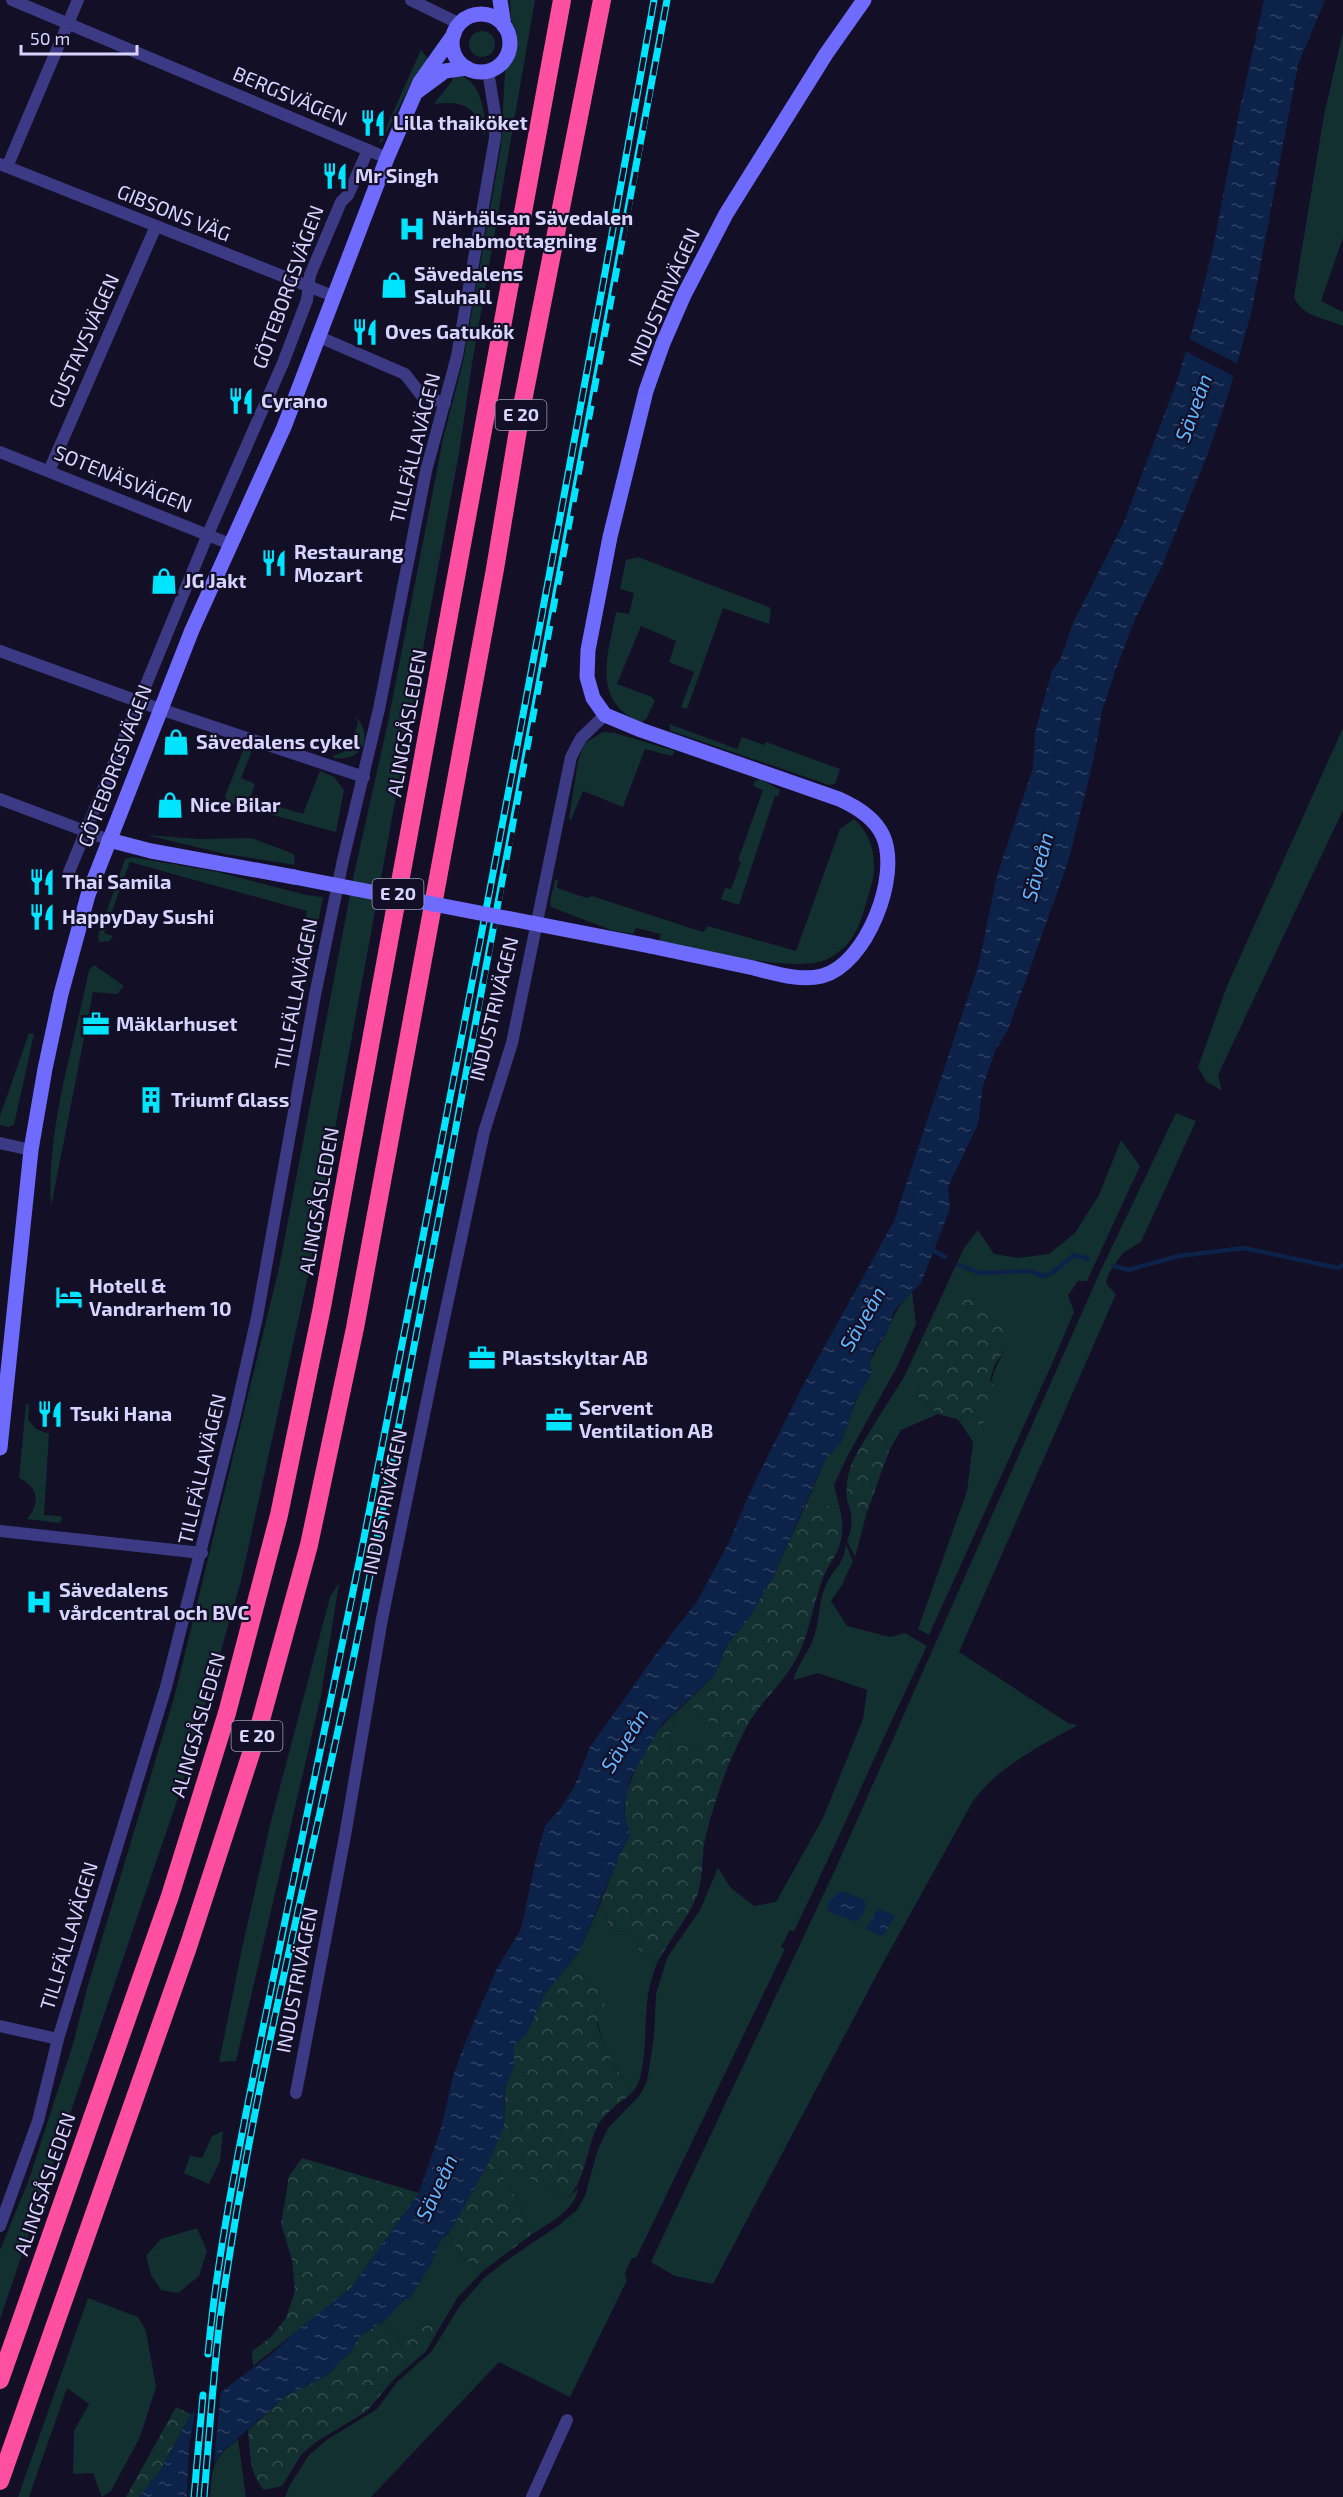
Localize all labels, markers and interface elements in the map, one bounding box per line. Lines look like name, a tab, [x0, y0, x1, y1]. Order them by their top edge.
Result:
scale bar	[21, 18, 136, 56]
text: 50 m	[30, 27, 70, 49]
street label: BERGSVÄGEN	[230, 60, 351, 130]
restaurant icon: Lilla thaiköket	[358, 108, 388, 138]
place label: Lilla thaiköket	[393, 110, 528, 134]
restaurant icon: Mr Singh	[320, 161, 350, 191]
place label: Mr Singh	[355, 163, 439, 187]
street label: GIBSONS VÄG	[114, 178, 235, 246]
street label: GÖTEBORGSVÄGEN	[246, 202, 328, 372]
place label: Närhälsan Sävedalen rehabmottagning	[432, 205, 633, 252]
hospital icon: Närhälsan Sävedalen rehabmottagning	[397, 214, 427, 244]
street label: INDUSTRIVÄGEN	[622, 224, 704, 369]
place label: Sävedalens Saluhall	[414, 261, 523, 308]
street label: GUSTAVSVÄGEN	[43, 270, 123, 411]
shop icon: Sävedalens Saluhall	[379, 270, 409, 300]
restaurant icon: Oves Gatukök	[350, 317, 380, 347]
place label: Oves Gatukök	[385, 319, 515, 343]
street label: TILLFÄLLAVÄGEN	[384, 370, 444, 525]
water label: Säveån	[1169, 370, 1216, 445]
restaurant icon: Cyrano	[226, 386, 256, 416]
place label: Cyrano	[261, 388, 328, 413]
road number: E 20	[496, 400, 546, 430]
street label: SOTENÄSVÄGEN	[51, 439, 196, 517]
place label: Restaurang Mozart	[294, 539, 404, 586]
restaurant icon: Restaurang Mozart	[259, 548, 289, 578]
shop icon: JG Jakt	[149, 566, 179, 596]
place label: JG Jakt	[184, 568, 247, 592]
street label: ALINGSÅSLEDEN	[381, 647, 431, 799]
street label: GÖTEBORGSVÄGEN	[72, 681, 156, 850]
shop icon: Sävedalens cykel	[161, 727, 191, 757]
place label: Sävedalens cykel	[196, 729, 360, 754]
shop icon: Nice Bilar	[155, 790, 185, 820]
place label: Nice Bilar	[190, 792, 281, 816]
water label: Säveån	[1015, 829, 1058, 904]
restaurant icon: Thai Samila	[27, 867, 57, 897]
place label: Thai Samila	[62, 869, 172, 893]
road number: E 20	[372, 879, 424, 909]
restaurant icon: HappyDay Sushi	[27, 902, 57, 932]
place label: HappyDay Sushi	[62, 904, 214, 929]
street label: TILLFÄLLAVÄGEN	[269, 916, 321, 1072]
street label: INDUSTRIVÄGEN	[463, 934, 523, 1084]
office icon: Mäklarhuset	[81, 1009, 111, 1039]
place label: Mäklarhuset	[116, 1011, 237, 1035]
building icon: Triumf Glass	[136, 1085, 166, 1115]
place label: Triumf Glass	[171, 1087, 289, 1111]
street label: ALINGSÅSLEDEN	[293, 1125, 343, 1277]
place label: Hotell & Vandrarhem 10	[89, 1273, 232, 1320]
hotel icon: Hotell & Vandrarhem 10	[54, 1282, 84, 1312]
water label: Säveån	[833, 1282, 890, 1355]
office icon: Plastskyltar AB	[467, 1343, 497, 1373]
place label: Plastskyltar AB	[502, 1345, 648, 1370]
street label: TILLFÄLLAVÄGEN	[172, 1391, 230, 1546]
place label: Servent Ventilation AB	[579, 1395, 713, 1442]
restaurant icon: Tsuki Hana	[35, 1399, 65, 1429]
place label: Tsuki Hana	[70, 1401, 172, 1425]
office icon: Servent Ventilation AB	[544, 1405, 574, 1435]
street label: INDUSTRIVÄGEN	[357, 1427, 411, 1577]
place label: Sävedalens vårdcentral och BVC	[59, 1577, 249, 1624]
hospital icon: Sävedalens vårdcentral och BVC	[24, 1587, 54, 1617]
street label: ALINGSÅSLEDEN	[165, 1650, 229, 1800]
water label: Säveån	[594, 1704, 653, 1777]
road number: E 20	[232, 1721, 282, 1751]
street label: TILLFÄLLAVÄGEN	[34, 1859, 102, 2013]
street label: INDUSTRIVÄGEN	[270, 1905, 322, 2055]
street label: ALINGSÅSLEDEN	[8, 2109, 80, 2258]
water label: Säveån	[409, 2150, 462, 2225]

